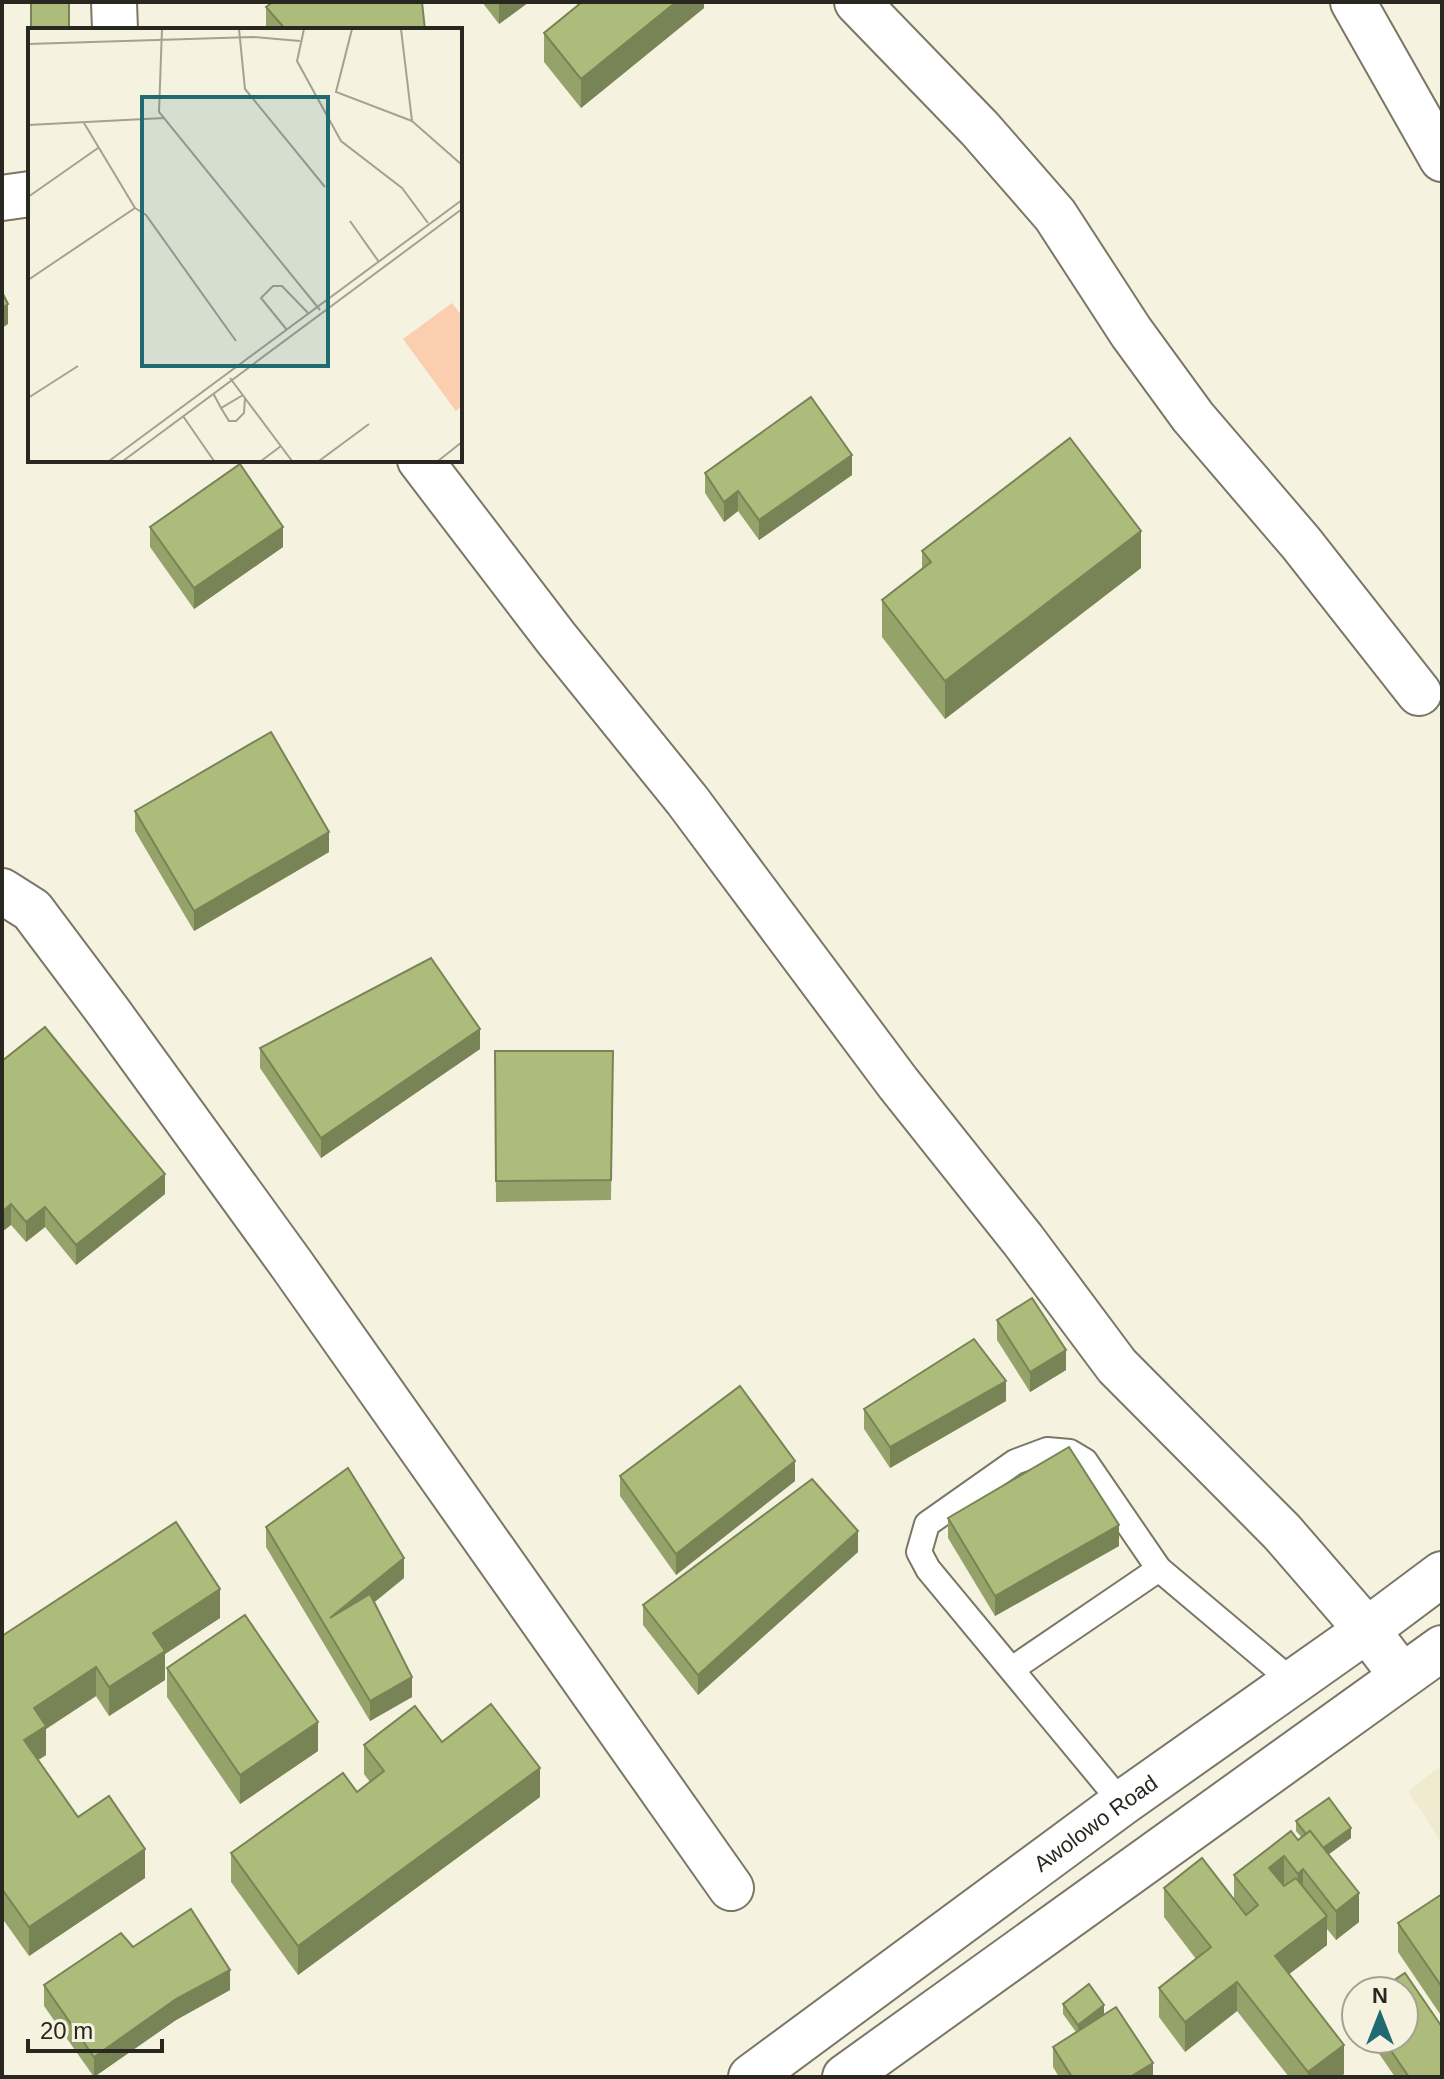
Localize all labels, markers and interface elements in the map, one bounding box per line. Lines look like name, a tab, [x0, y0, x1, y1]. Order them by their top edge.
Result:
inset map	[28, 28, 462, 462]
street label: Awolowo Road	[1029, 1770, 1162, 1877]
north arrow	[1340, 1975, 1420, 2055]
text: N	[1372, 1983, 1388, 2008]
scale bar	[28, 2003, 162, 2053]
text: 20 m	[40, 2017, 93, 2044]

